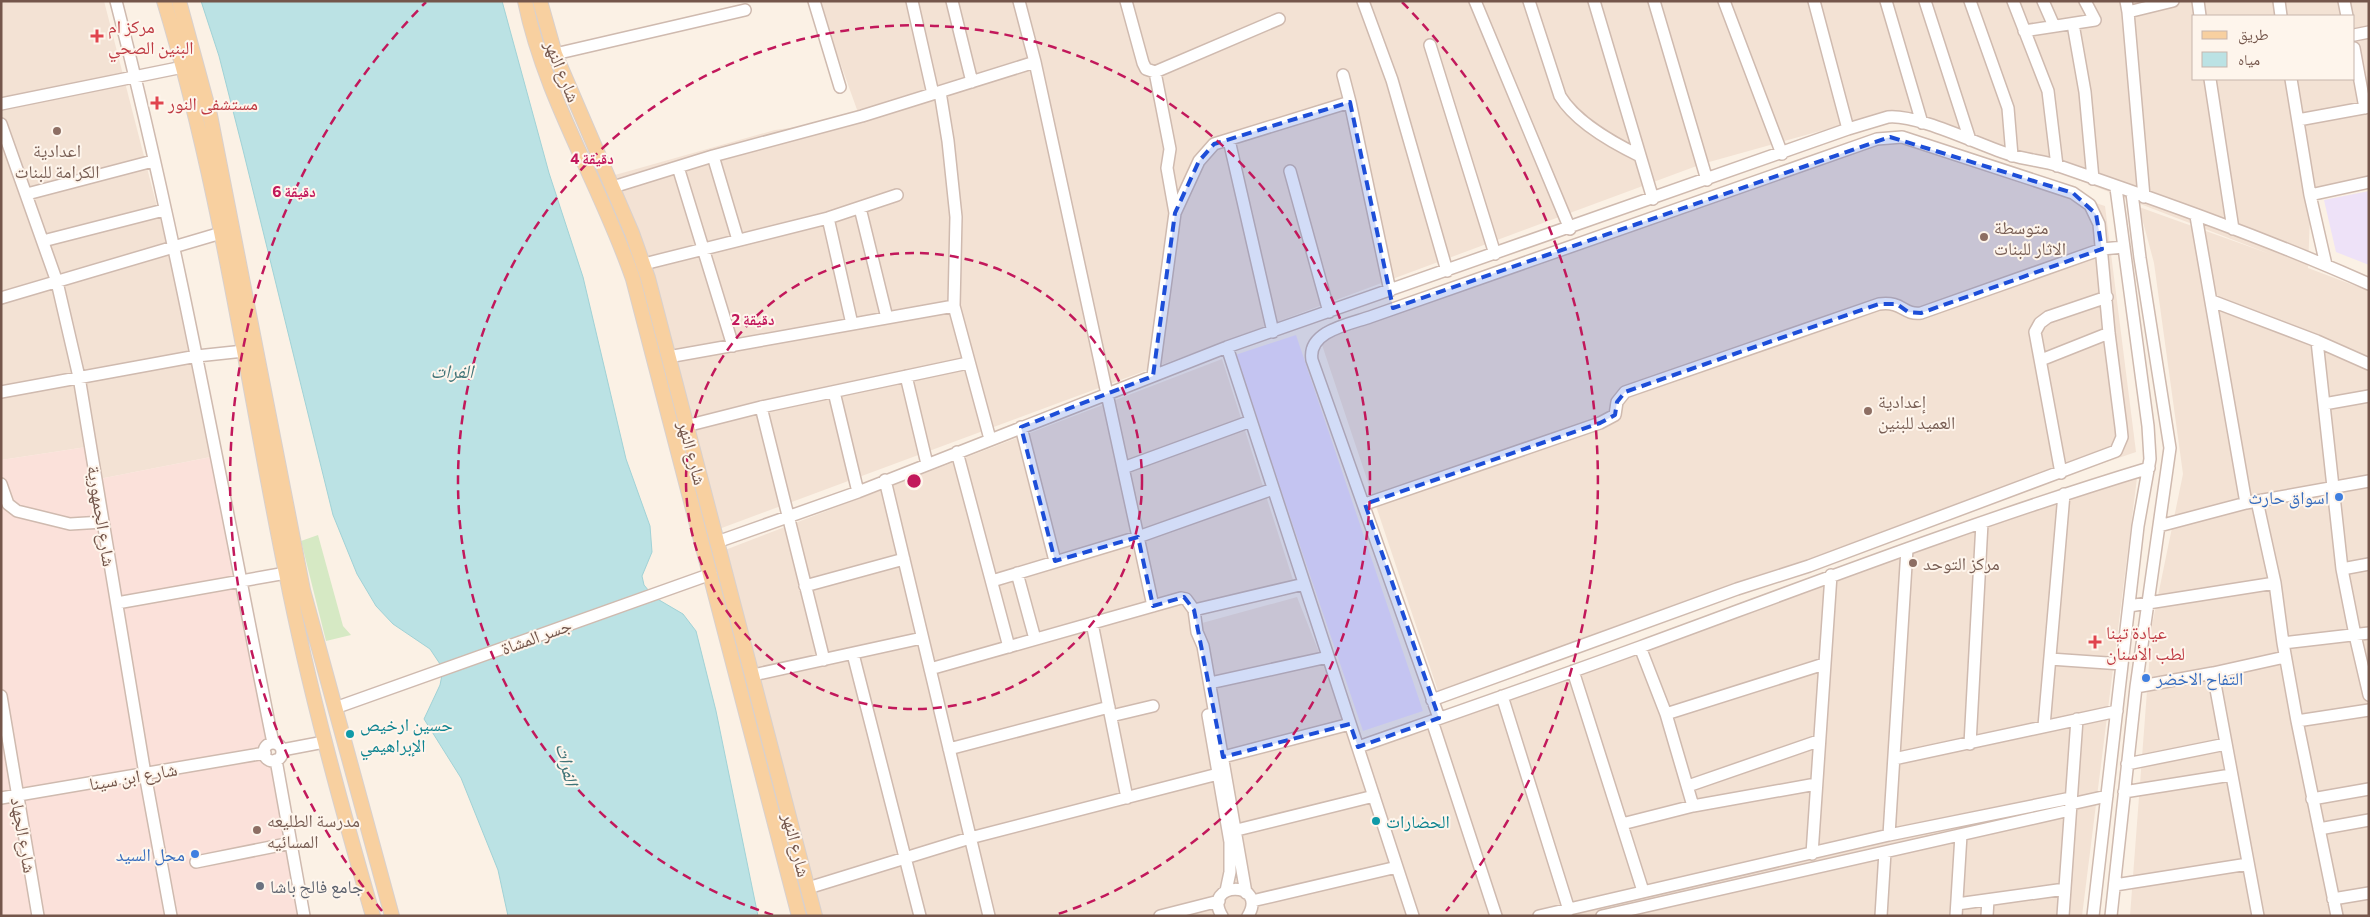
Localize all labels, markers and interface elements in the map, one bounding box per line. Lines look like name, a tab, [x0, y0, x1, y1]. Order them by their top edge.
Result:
place label: مركز ام البنين الصحي	[108, 15, 194, 63]
legend	[2192, 15, 2355, 80]
text: طريق	[2238, 25, 2269, 45]
marker: مركز ام البنين الصحي	[90, 29, 104, 43]
street label: شارع النهر	[539, 36, 585, 106]
text: مياه	[2238, 50, 2260, 68]
place label: مستشفى النور	[167, 92, 258, 115]
marker: مستشفى النور	[150, 96, 164, 110]
marker: اعدادية الكرامة للبنات	[51, 125, 63, 137]
place label: اعدادية الكرامة للبنات	[15, 139, 99, 183]
text: 4 دقيقة	[570, 149, 614, 167]
text: 6 دقيقة	[272, 182, 316, 200]
place label: متوسطة الاثار للبنات	[1994, 216, 2066, 260]
marker: متوسطة الاثار للبنات	[1978, 231, 1990, 243]
text: 2 دقيقة	[732, 310, 774, 328]
water label: الفرات	[431, 359, 475, 382]
place label: إعدادية العميد للبنين	[1878, 390, 1955, 434]
marker: إعدادية العميد للبنين	[1862, 405, 1874, 417]
street label: شارع النهر	[673, 418, 712, 488]
street label: شارع الجمهورية	[82, 464, 121, 568]
centre of rings	[905, 472, 923, 490]
place label: اسواق حارث	[2248, 486, 2329, 509]
marker: اسواق حارث	[2333, 491, 2345, 503]
place label: مركز التوحد	[1923, 552, 2000, 574]
marker: مركز التوحد	[1907, 557, 1919, 569]
street label: جسر المشاة	[498, 613, 574, 659]
place label: عيادة تينا لطب الأسنان	[2106, 621, 2185, 665]
marker: عيادة تينا لطب الأسنان	[2088, 635, 2102, 649]
place label: التفاح الاخضر	[2155, 667, 2243, 691]
marker: التفاح الاخضر	[2140, 672, 2152, 684]
place label: حسين ارخيص الإبراهيمي	[360, 713, 453, 761]
marker: حسين ارخيص الإبراهيمي	[344, 728, 356, 740]
water label: الفرات	[552, 740, 585, 789]
street label: شارع ابن سينا	[87, 757, 179, 796]
street label: شارع الجهاد	[6, 795, 41, 875]
place label: مدرسة الطليعه المسائيه	[267, 809, 360, 852]
street label: شارع النهر	[777, 810, 816, 880]
place label: الحضارات	[1386, 810, 1450, 832]
marker: الحضارات	[1370, 815, 1382, 827]
marker: مدرسة الطليعه المسائيه	[251, 824, 263, 836]
place label: محل السيد	[116, 843, 185, 866]
marker: محل السيد	[189, 848, 201, 860]
place label: جامع فالح باشا	[270, 875, 364, 899]
marker: جامع فالح باشا	[254, 880, 266, 892]

